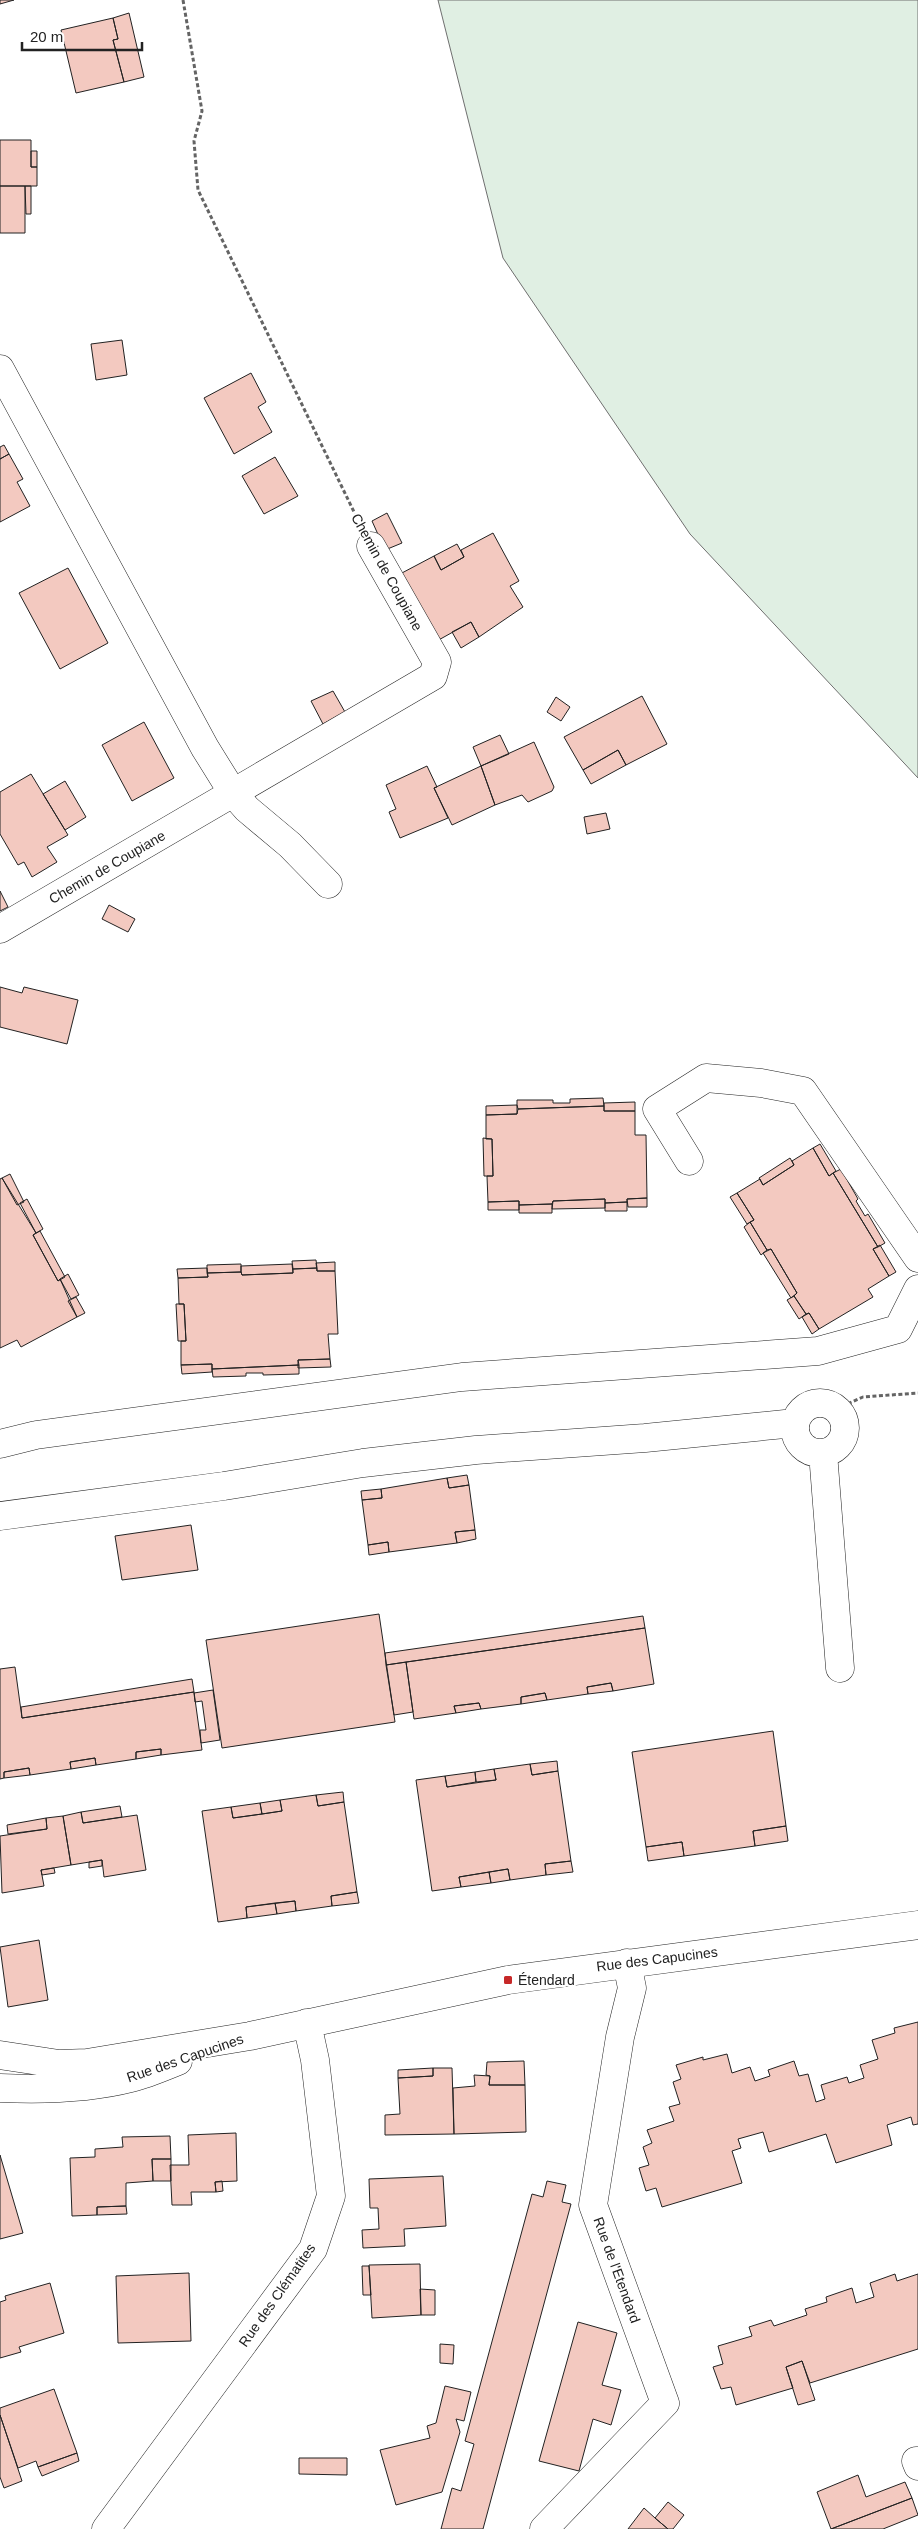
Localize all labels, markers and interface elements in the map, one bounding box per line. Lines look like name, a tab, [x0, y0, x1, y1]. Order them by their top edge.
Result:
scale bar	[22, 20, 142, 52]
text: 20 m	[30, 28, 63, 45]
street label: Chemin de Coupiane	[348, 511, 426, 634]
street label: Chemin de Coupiane	[46, 827, 168, 907]
street label: Rue des Capucines	[595, 1944, 719, 1974]
place label: Étendard	[518, 1972, 575, 1988]
marker: Étendard	[502, 1974, 514, 1986]
street label: Rue des Capucines	[125, 2031, 245, 2085]
street label: Rue de l'Etendard	[590, 2215, 644, 2325]
street label: Rue des Clématites	[235, 2240, 319, 2350]

